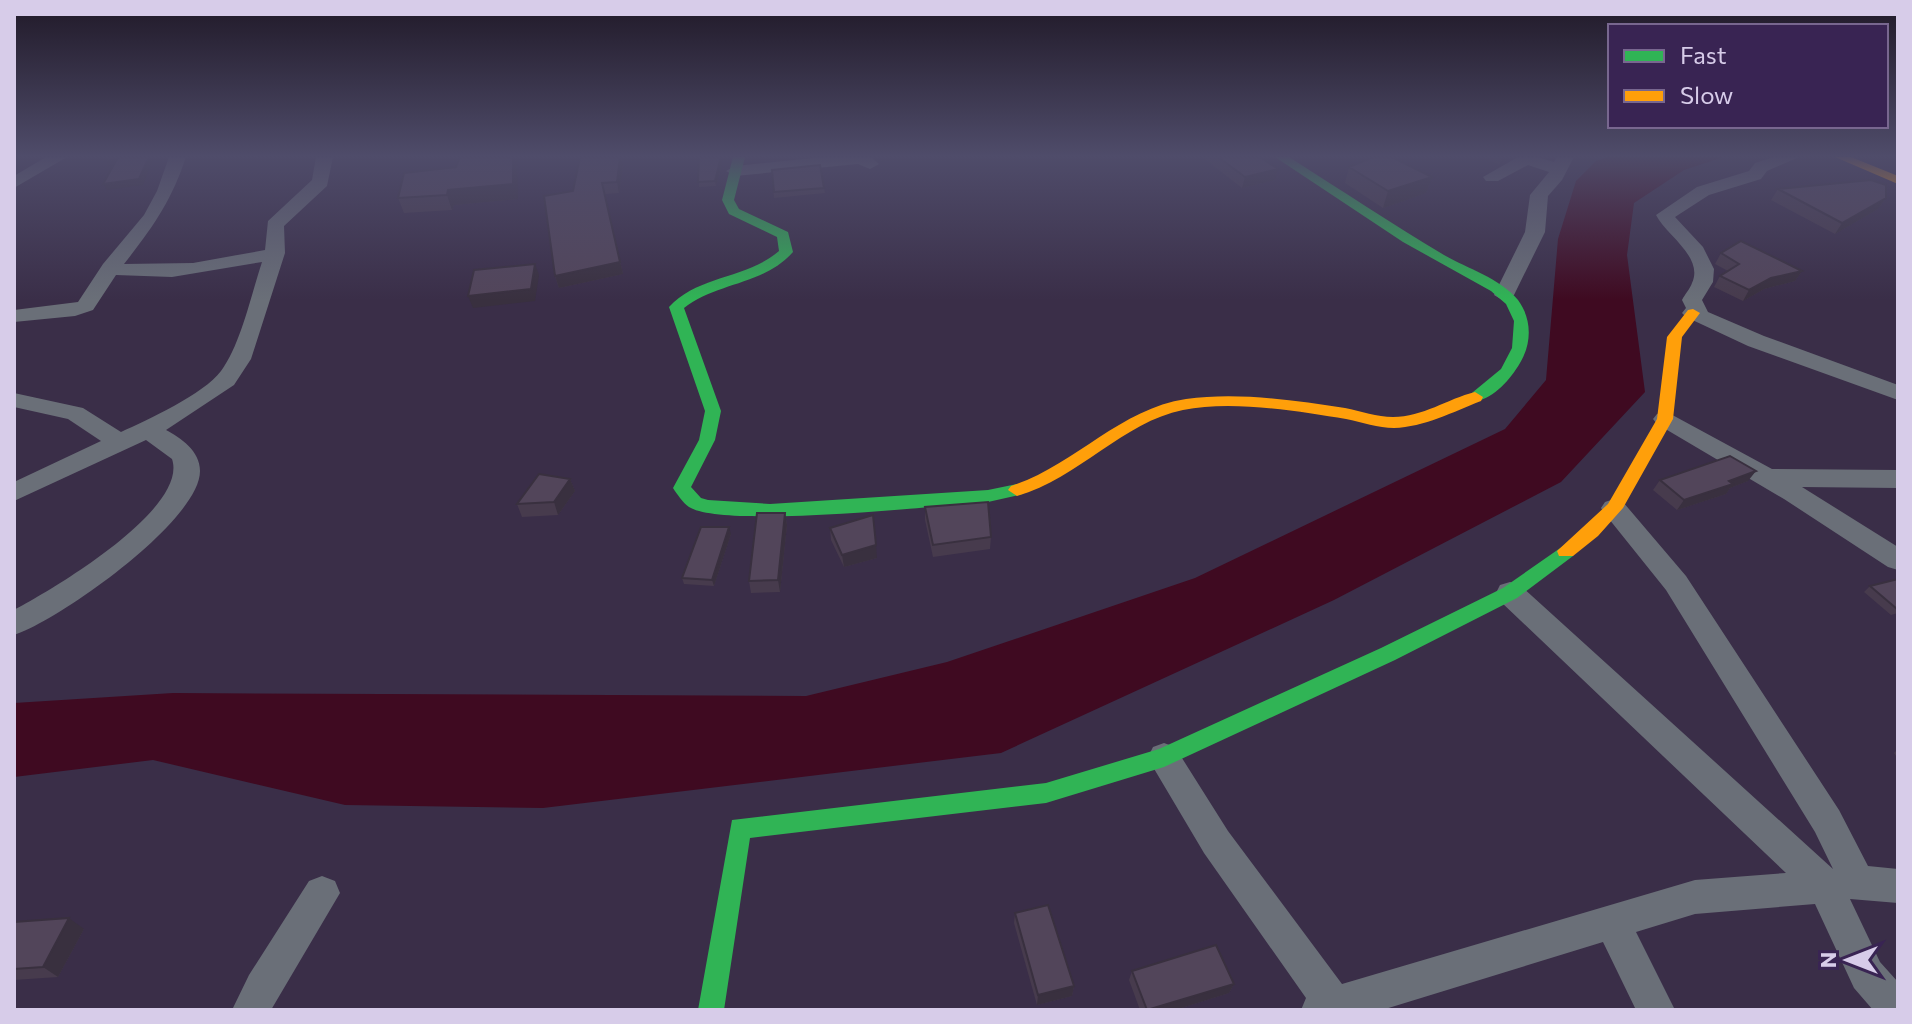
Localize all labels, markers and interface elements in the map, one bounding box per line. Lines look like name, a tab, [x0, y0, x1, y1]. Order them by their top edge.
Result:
legend	[1608, 24, 1888, 128]
text: Fast	[1680, 40, 1727, 69]
text: Slow	[1680, 80, 1733, 109]
north arrow	[1808, 920, 1888, 1000]
text: N	[1814, 952, 1841, 968]

